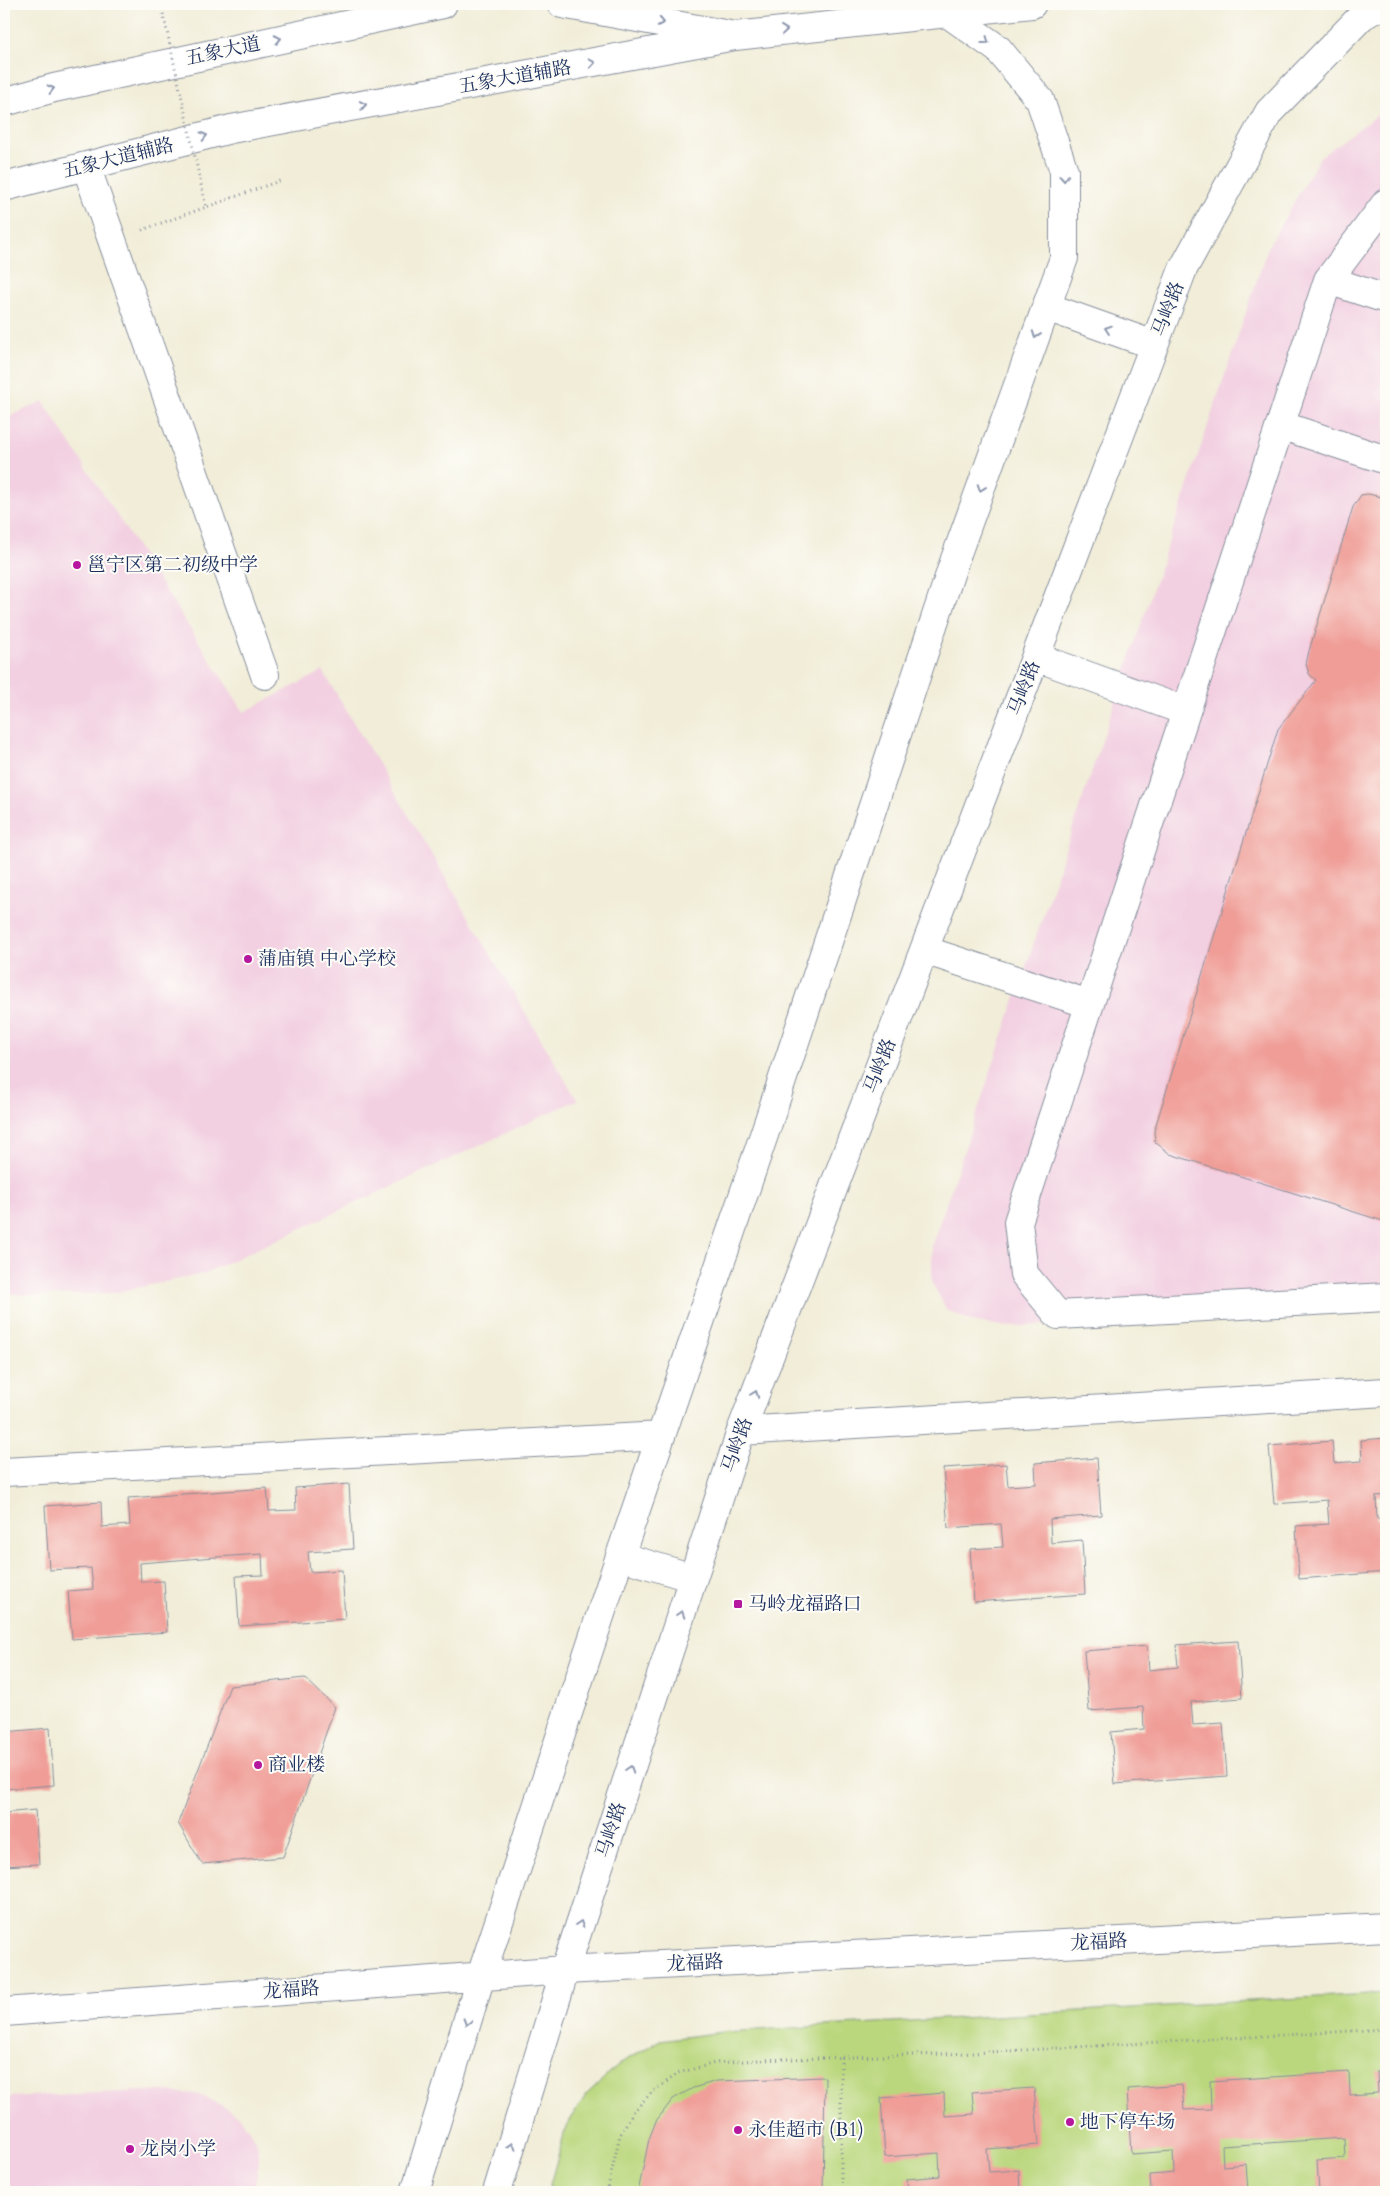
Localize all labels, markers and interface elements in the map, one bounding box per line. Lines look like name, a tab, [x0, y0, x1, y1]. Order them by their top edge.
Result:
one-way arrow	[657, 17, 666, 27]
one-way arrow	[780, 25, 788, 36]
street label: 五象大道	[183, 30, 263, 72]
one-way arrow	[274, 34, 282, 45]
one-way arrow	[980, 35, 989, 43]
street label: 五象大道辅路	[457, 54, 573, 100]
one-way arrow	[587, 58, 596, 68]
one-way arrow	[46, 84, 54, 94]
one-way arrow	[359, 100, 367, 111]
street label: 五象大道辅路	[60, 132, 176, 184]
one-way arrow	[199, 132, 207, 142]
one-way arrow	[1058, 174, 1069, 182]
street label: 马岭路	[1146, 278, 1190, 340]
one-way arrow	[1105, 324, 1113, 334]
one-way arrow	[1032, 330, 1042, 339]
one-way arrow	[977, 483, 987, 492]
place label: 邕宁区第二初级中学	[87, 552, 258, 578]
marker: 邕宁区第二初级中学	[71, 559, 83, 571]
street label: 马岭路	[1002, 657, 1046, 719]
place label: 蒲庙镇 中心学校	[258, 946, 396, 972]
marker: 蒲庙镇 中心学校	[242, 953, 254, 965]
street label: 马岭路	[858, 1035, 902, 1097]
one-way arrow	[749, 1390, 759, 1399]
street label: 马岭路	[715, 1414, 759, 1476]
place label: 马岭龙福路口	[748, 1591, 862, 1617]
marker: 马岭龙福路口	[732, 1598, 744, 1610]
one-way arrow	[675, 1611, 685, 1619]
place label: 商业楼	[268, 1752, 325, 1778]
marker: 商业楼	[252, 1759, 264, 1771]
one-way arrow	[625, 1765, 635, 1774]
street label: 马岭路	[590, 1799, 632, 1861]
one-way arrow	[574, 1920, 584, 1928]
street label: 龙福路	[1070, 1928, 1128, 1956]
street label: 龙福路	[666, 1949, 724, 1977]
street label: 龙福路	[262, 1975, 320, 2005]
one-way arrow	[462, 2017, 472, 2026]
place label: 地下停车场	[1080, 2109, 1175, 2135]
marker: 地下停车场	[1064, 2116, 1076, 2128]
place label: 永佳超市 (B1)	[748, 2117, 864, 2143]
marker: 永佳超市 (B1)	[732, 2124, 744, 2136]
place label: 龙岗小学	[140, 2136, 216, 2162]
one-way arrow	[506, 2142, 516, 2150]
marker: 龙岗小学	[124, 2143, 136, 2155]

